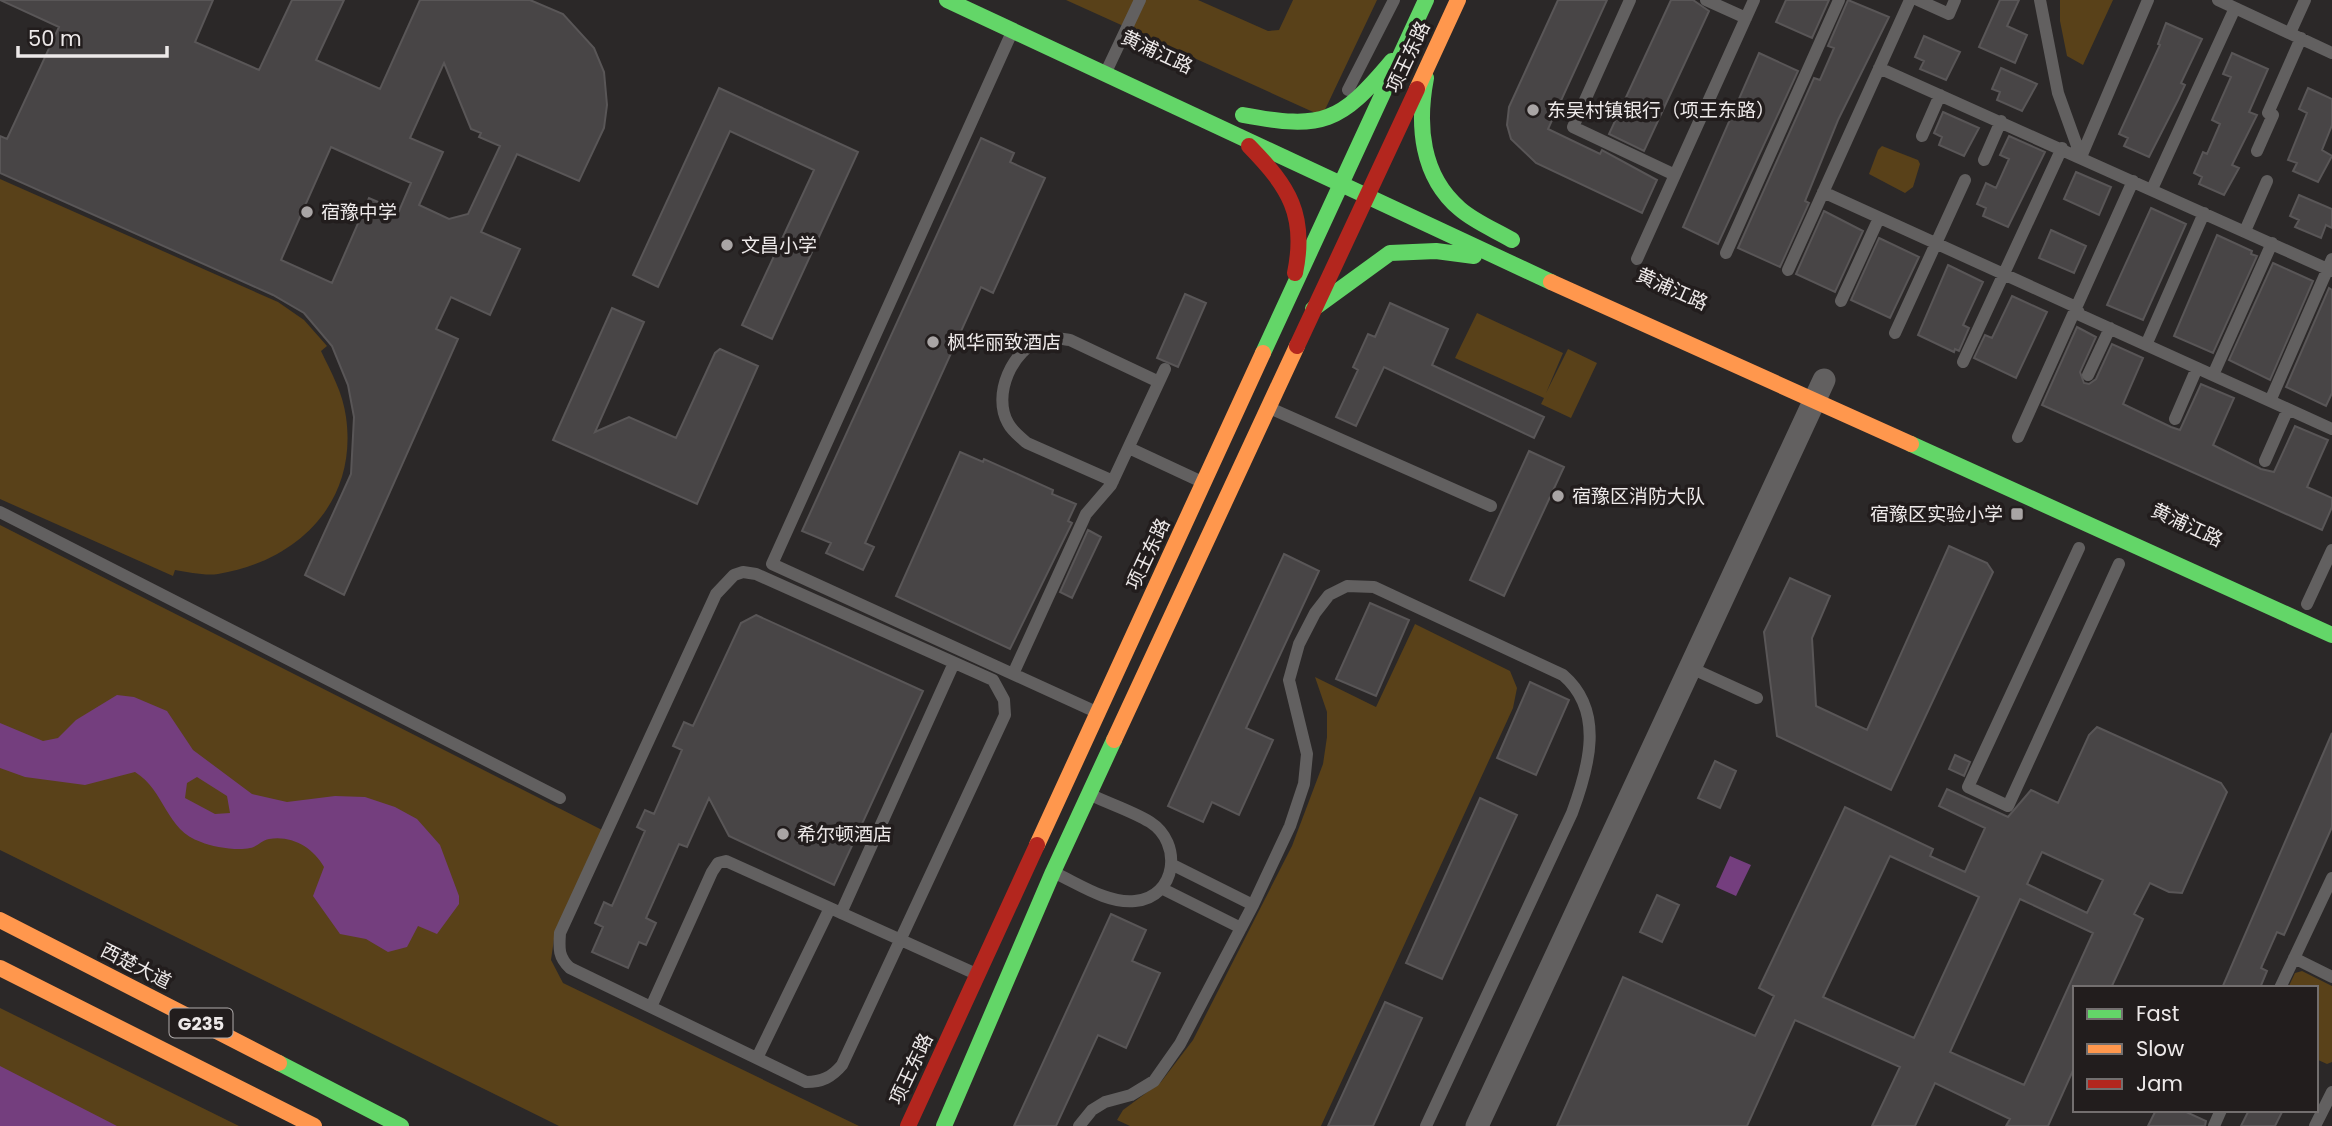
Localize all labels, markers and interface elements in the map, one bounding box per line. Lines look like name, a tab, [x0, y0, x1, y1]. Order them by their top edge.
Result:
scale bar	[18, 14, 166, 58]
street label: 项王东路	[1380, 17, 1436, 97]
text: 50 m	[28, 24, 82, 53]
street label: 黄浦江路	[1117, 24, 1197, 80]
place label: 东吴村镇银行（项王东路）	[1547, 97, 1775, 124]
marker: 东吴村镇银行（项王东路）	[1525, 102, 1541, 118]
place label: 宿豫中学	[321, 199, 397, 226]
marker: 宿豫中学	[299, 204, 315, 220]
place label: 文昌小学	[741, 232, 817, 259]
marker: 文昌小学	[719, 237, 735, 253]
street label: 黄浦江路	[1632, 261, 1712, 317]
place label: 枫华丽致酒店	[947, 329, 1061, 356]
marker: 枫华丽致酒店	[925, 334, 941, 350]
place label: 宿豫区消防大队	[1572, 483, 1705, 510]
marker: 宿豫区消防大队	[1550, 488, 1566, 504]
street label: 黄浦江路	[2147, 497, 2227, 553]
place label: 宿豫区实验小学	[1870, 501, 2003, 528]
marker: 宿豫区实验小学	[2009, 506, 2025, 522]
street label: 项王东路	[1120, 514, 1176, 594]
place label: 希尔顿酒店	[797, 821, 892, 848]
marker: 希尔顿酒店	[775, 826, 791, 842]
street label: 西楚大道	[96, 937, 176, 995]
legend	[2073, 986, 2318, 1112]
text: Fast	[2136, 999, 2179, 1028]
road number: G235	[170, 1008, 232, 1038]
street label: 项王东路	[883, 1029, 939, 1109]
text: Slow	[2136, 1034, 2184, 1063]
text: Jam	[2136, 1069, 2183, 1098]

